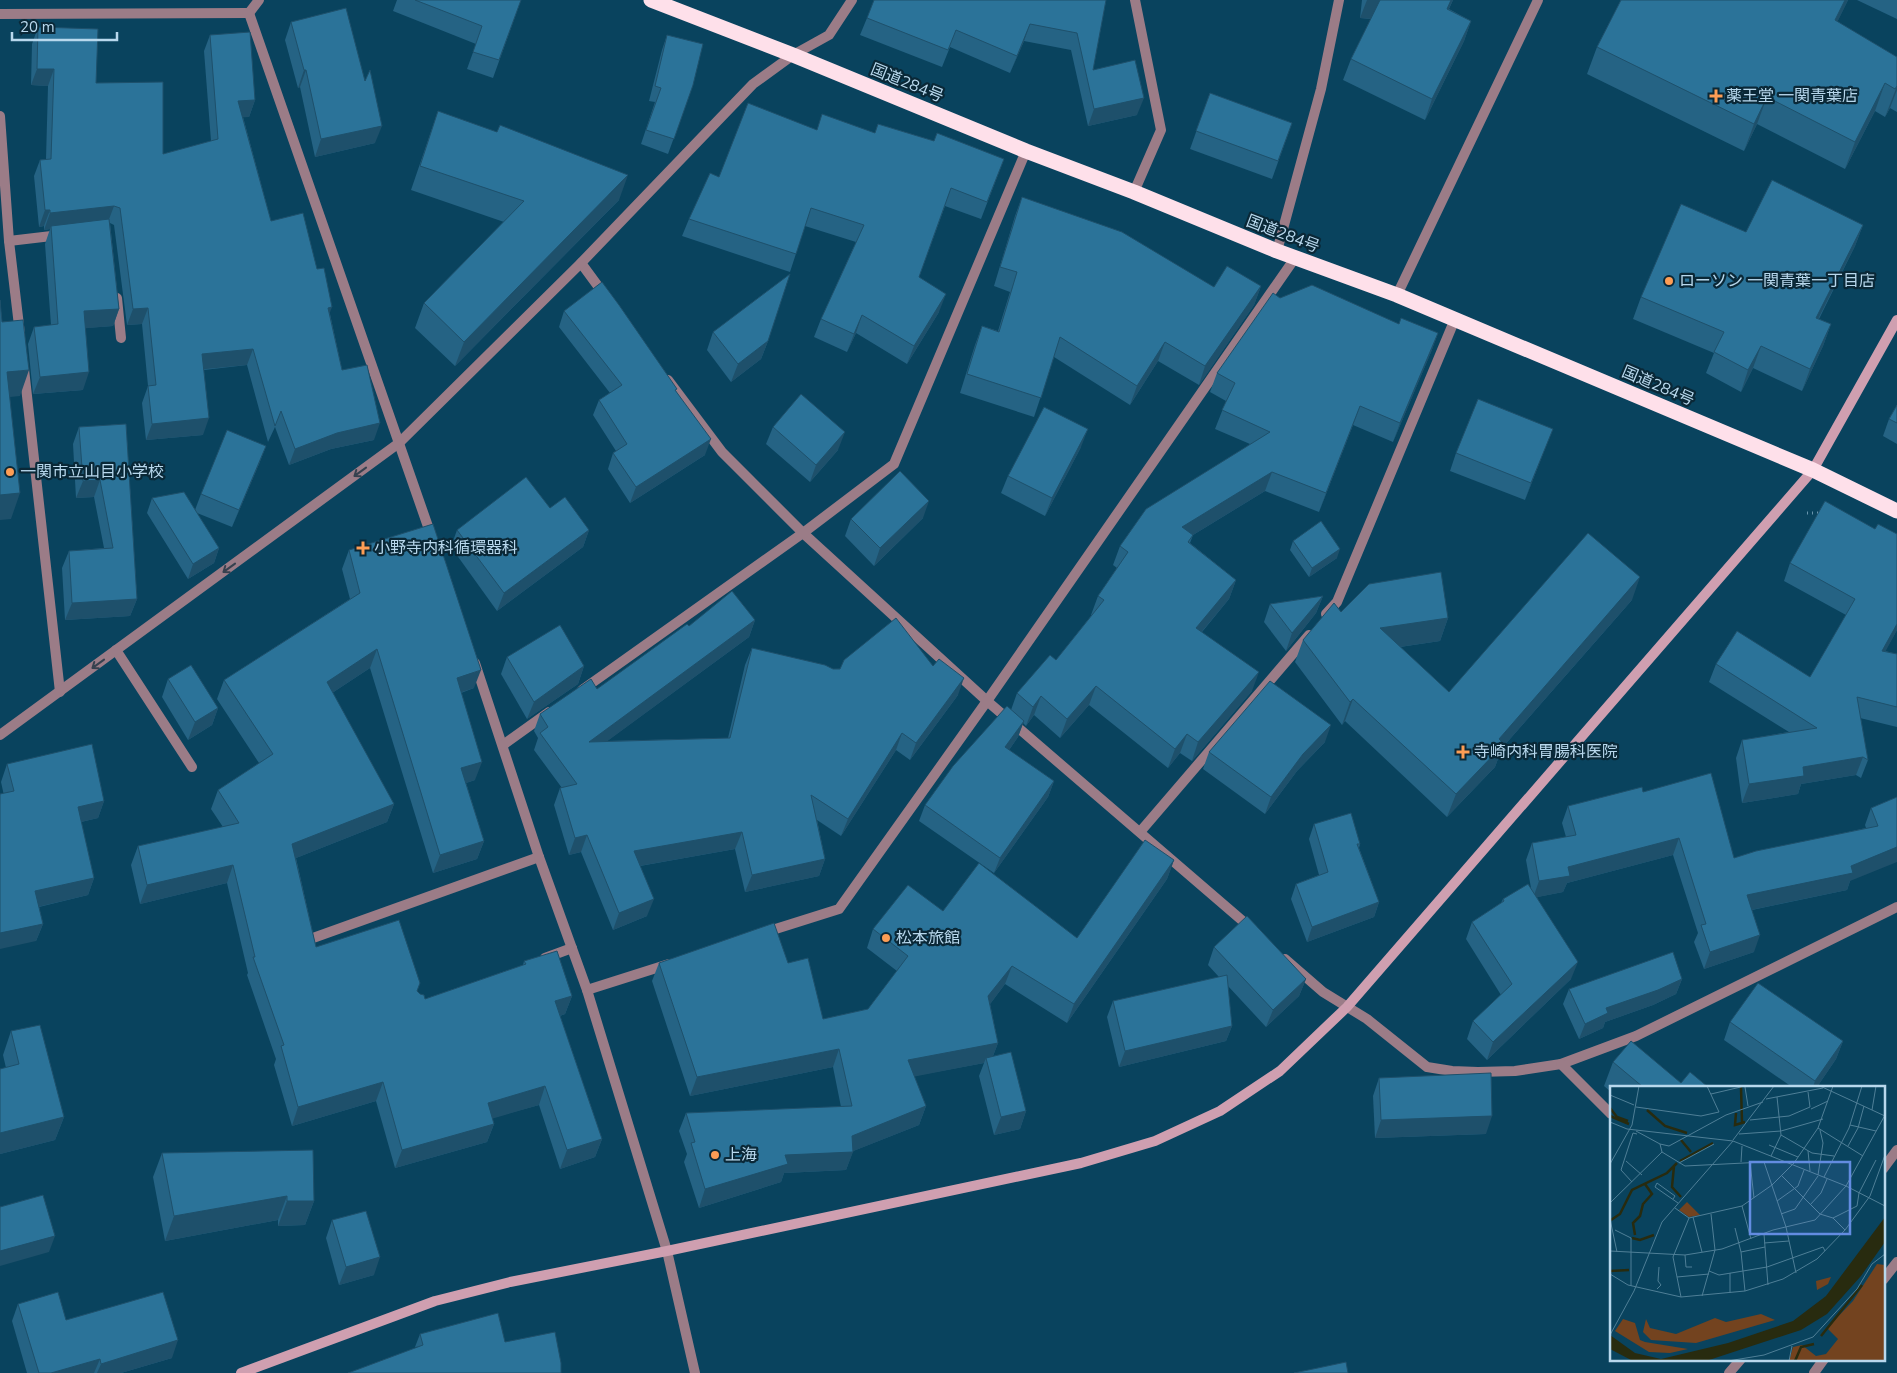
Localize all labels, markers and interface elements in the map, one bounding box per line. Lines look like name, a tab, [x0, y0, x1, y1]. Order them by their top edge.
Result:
scale bar	[12, 10, 118, 42]
text: 20 m	[20, 17, 55, 37]
street label: 国道284号	[867, 58, 947, 108]
place label: 薬王堂 一関青葉店	[1726, 85, 1858, 107]
marker: 薬王堂 一関青葉店	[1710, 90, 1722, 102]
street label: 国道284号	[1243, 210, 1323, 258]
place label: ローソン 一関青葉一丁目店	[1679, 270, 1875, 292]
marker: ローソン 一関青葉一丁目店	[1663, 275, 1675, 287]
street label: 国道284号	[1618, 361, 1698, 411]
place label: 一関市立山目小学校	[20, 461, 164, 483]
marker: 一関市立山目小学校	[4, 466, 16, 478]
one-way arrow	[354, 466, 367, 477]
place label: 小野寺内科循環器科	[374, 537, 518, 559]
marker: 小野寺内科循環器科	[356, 541, 370, 555]
one-way arrow	[223, 562, 236, 573]
one-way arrow	[92, 658, 105, 669]
place label: 寺崎内科胃腸科医院	[1474, 741, 1618, 763]
marker: 寺崎内科胃腸科医院	[1456, 745, 1470, 759]
place label: 松本旅館	[896, 927, 960, 949]
marker: 松本旅館	[880, 932, 892, 944]
inset map	[1610, 1086, 1884, 1360]
place label: 上海	[725, 1144, 757, 1166]
marker: 上海	[709, 1149, 721, 1161]

